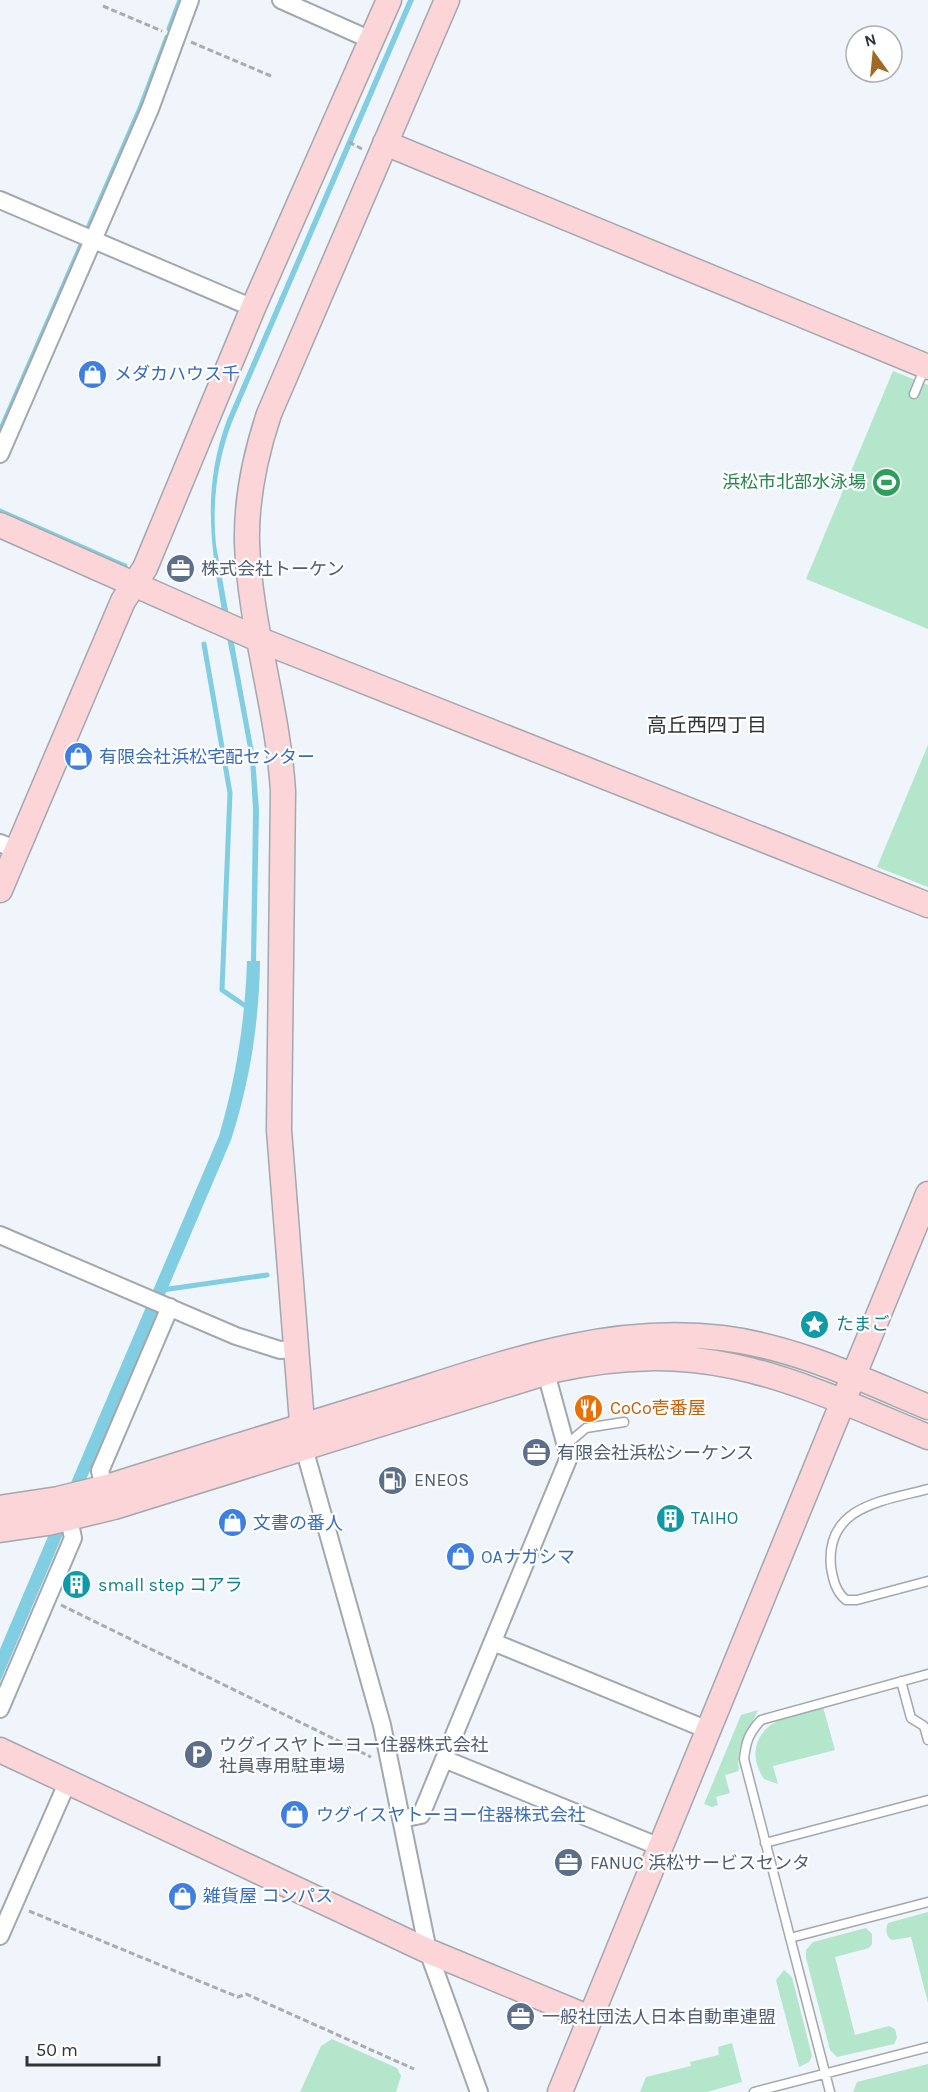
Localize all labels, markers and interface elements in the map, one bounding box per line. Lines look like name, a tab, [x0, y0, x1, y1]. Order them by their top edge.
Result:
north arrow	[844, 24, 904, 84]
text: N	[862, 29, 878, 51]
shop icon: メダカハウス千	[77, 358, 109, 390]
place label: メダカハウス千	[114, 363, 240, 385]
sports icon: 浜松市北部水泳場	[871, 466, 903, 498]
place label: 浜松市北部水泳場	[722, 471, 866, 493]
office icon: 株式会社トーケン	[164, 553, 196, 585]
place label: 株式会社トーケン	[201, 558, 344, 580]
district label: 高丘西四丁目	[647, 714, 767, 737]
shop icon: 有限会社浜松宅配センター	[62, 741, 94, 773]
place label: 有限会社浜松宅配センター	[99, 746, 315, 768]
place icon: たまご	[799, 1308, 831, 1340]
place label: たまご	[836, 1313, 889, 1335]
restaurant icon: CoCo壱番屋	[573, 1392, 605, 1424]
place label: CoCo壱番屋	[610, 1397, 706, 1419]
office icon: 有限会社浜松シーケンス	[520, 1437, 552, 1469]
place label: 有限会社浜松シーケンス	[557, 1442, 754, 1464]
fuel station icon: ENEOS	[377, 1464, 409, 1496]
place label: ENEOS	[414, 1469, 469, 1491]
building icon: TAIHO	[654, 1502, 686, 1534]
shop icon: 文書の番人	[216, 1507, 248, 1539]
place label: TAIHO	[691, 1507, 738, 1529]
place label: 文書の番人	[253, 1512, 343, 1534]
shop icon: OAナガシマ	[444, 1541, 476, 1573]
place label: OAナガシマ	[481, 1546, 575, 1568]
building icon: small step コアラ	[61, 1569, 93, 1601]
place label: small step コアラ	[98, 1574, 243, 1596]
place label: ウグイスヤトーヨー住器株式会社 社員専用駐車場	[219, 1734, 488, 1777]
parking icon: ウグイスヤトーヨー住器株式会社 社員専用駐車場	[182, 1739, 214, 1771]
shop icon: ウグイスヤトーヨー住器株式会社	[279, 1799, 311, 1831]
place label: ウグイスヤトーヨー住器株式会社	[316, 1804, 585, 1826]
office icon: FANUC 浜松サービスセンタ	[553, 1847, 585, 1879]
place label: FANUC 浜松サービスセンタ	[590, 1852, 810, 1874]
shop icon: 雑貨屋 コンパス	[166, 1880, 198, 1912]
place label: 雑貨屋 コンパス	[203, 1885, 333, 1907]
office icon: 一般社団法人日本自動車連盟	[505, 2001, 537, 2033]
place label: 一般社団法人日本自動車連盟	[542, 2006, 776, 2028]
scale bar	[27, 2029, 159, 2067]
text: 50 m	[36, 2039, 78, 2061]

